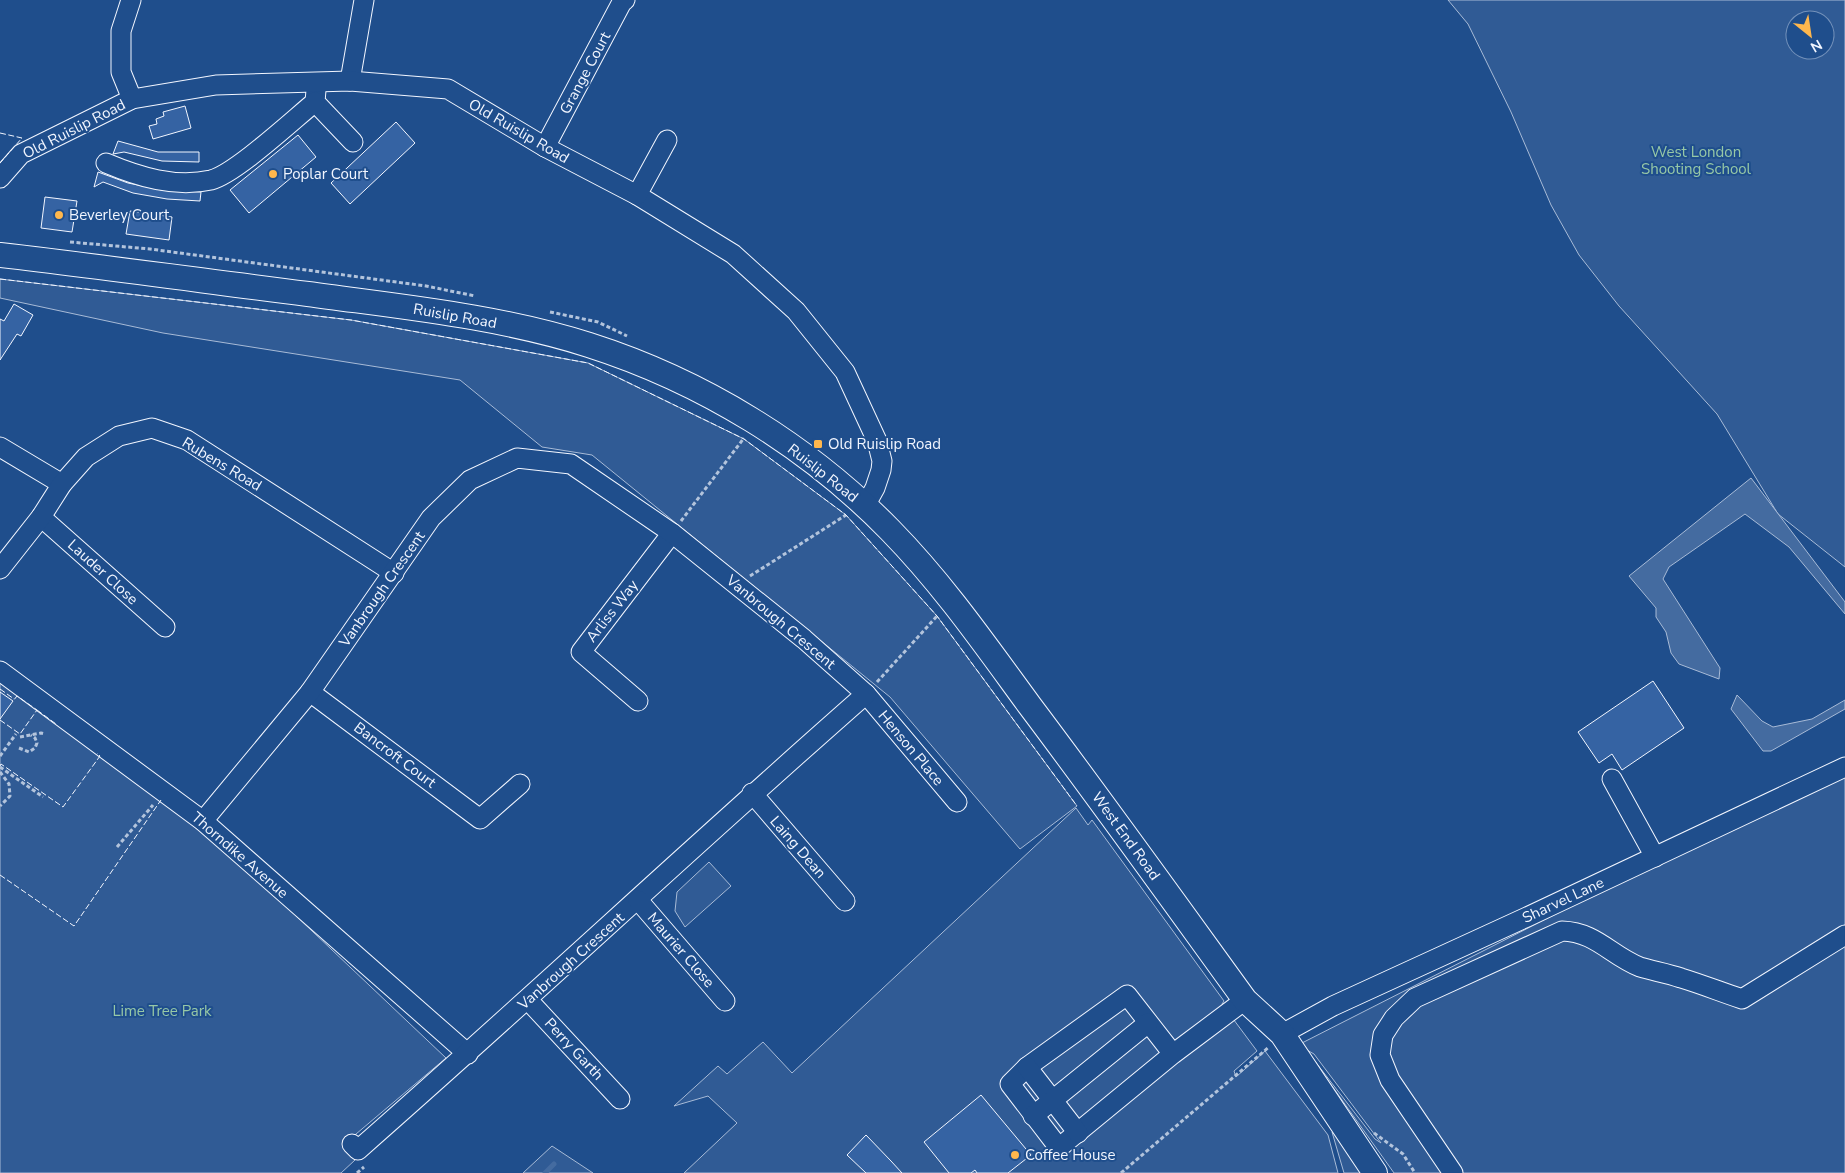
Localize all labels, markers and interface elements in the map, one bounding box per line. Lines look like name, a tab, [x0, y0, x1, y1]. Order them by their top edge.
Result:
north arrow	[1785, 10, 1835, 60]
street label: Grange Court	[555, 28, 615, 118]
text: N	[1807, 35, 1826, 57]
street label: Old Ruislip Road	[19, 94, 129, 164]
street label: Old Ruislip Road	[465, 94, 573, 168]
park label: West London Shooting School	[1641, 142, 1752, 179]
place label: Poplar Court	[283, 164, 369, 184]
marker: Poplar Court	[267, 168, 279, 180]
place label: Beverley Court	[69, 205, 170, 225]
marker: Beverley Court	[53, 209, 65, 221]
street label: Ruislip Road	[412, 299, 498, 333]
street label: Rubens Road	[178, 432, 266, 496]
place label: Old Ruislip Road	[828, 434, 941, 454]
marker: Old Ruislip Road	[812, 438, 824, 450]
street label: Ruislip Road	[784, 439, 862, 507]
street label: Vanbrough Crescent	[334, 527, 430, 652]
street label: Lauder Close	[63, 535, 143, 609]
street label: Vanbrough Crescent	[721, 570, 840, 674]
street label: Arliss Way	[581, 576, 643, 646]
street label: Henson Place	[874, 706, 948, 790]
street label: Bancroft Court	[350, 717, 441, 793]
street label: West End Road	[1087, 788, 1165, 884]
street label: Thorndike Avenue	[187, 807, 293, 903]
street label: Laing Dean	[765, 812, 831, 882]
street label: Sharvel Lane	[1519, 872, 1607, 928]
street label: Vanbrough Crescent	[513, 907, 629, 1015]
street label: Maurier Close	[643, 908, 719, 992]
park label: Lime Tree Park	[112, 1001, 212, 1021]
street label: Perry Garth	[540, 1014, 608, 1084]
place label: Coffee House	[1025, 1145, 1116, 1165]
marker: Coffee House	[1009, 1149, 1021, 1161]

